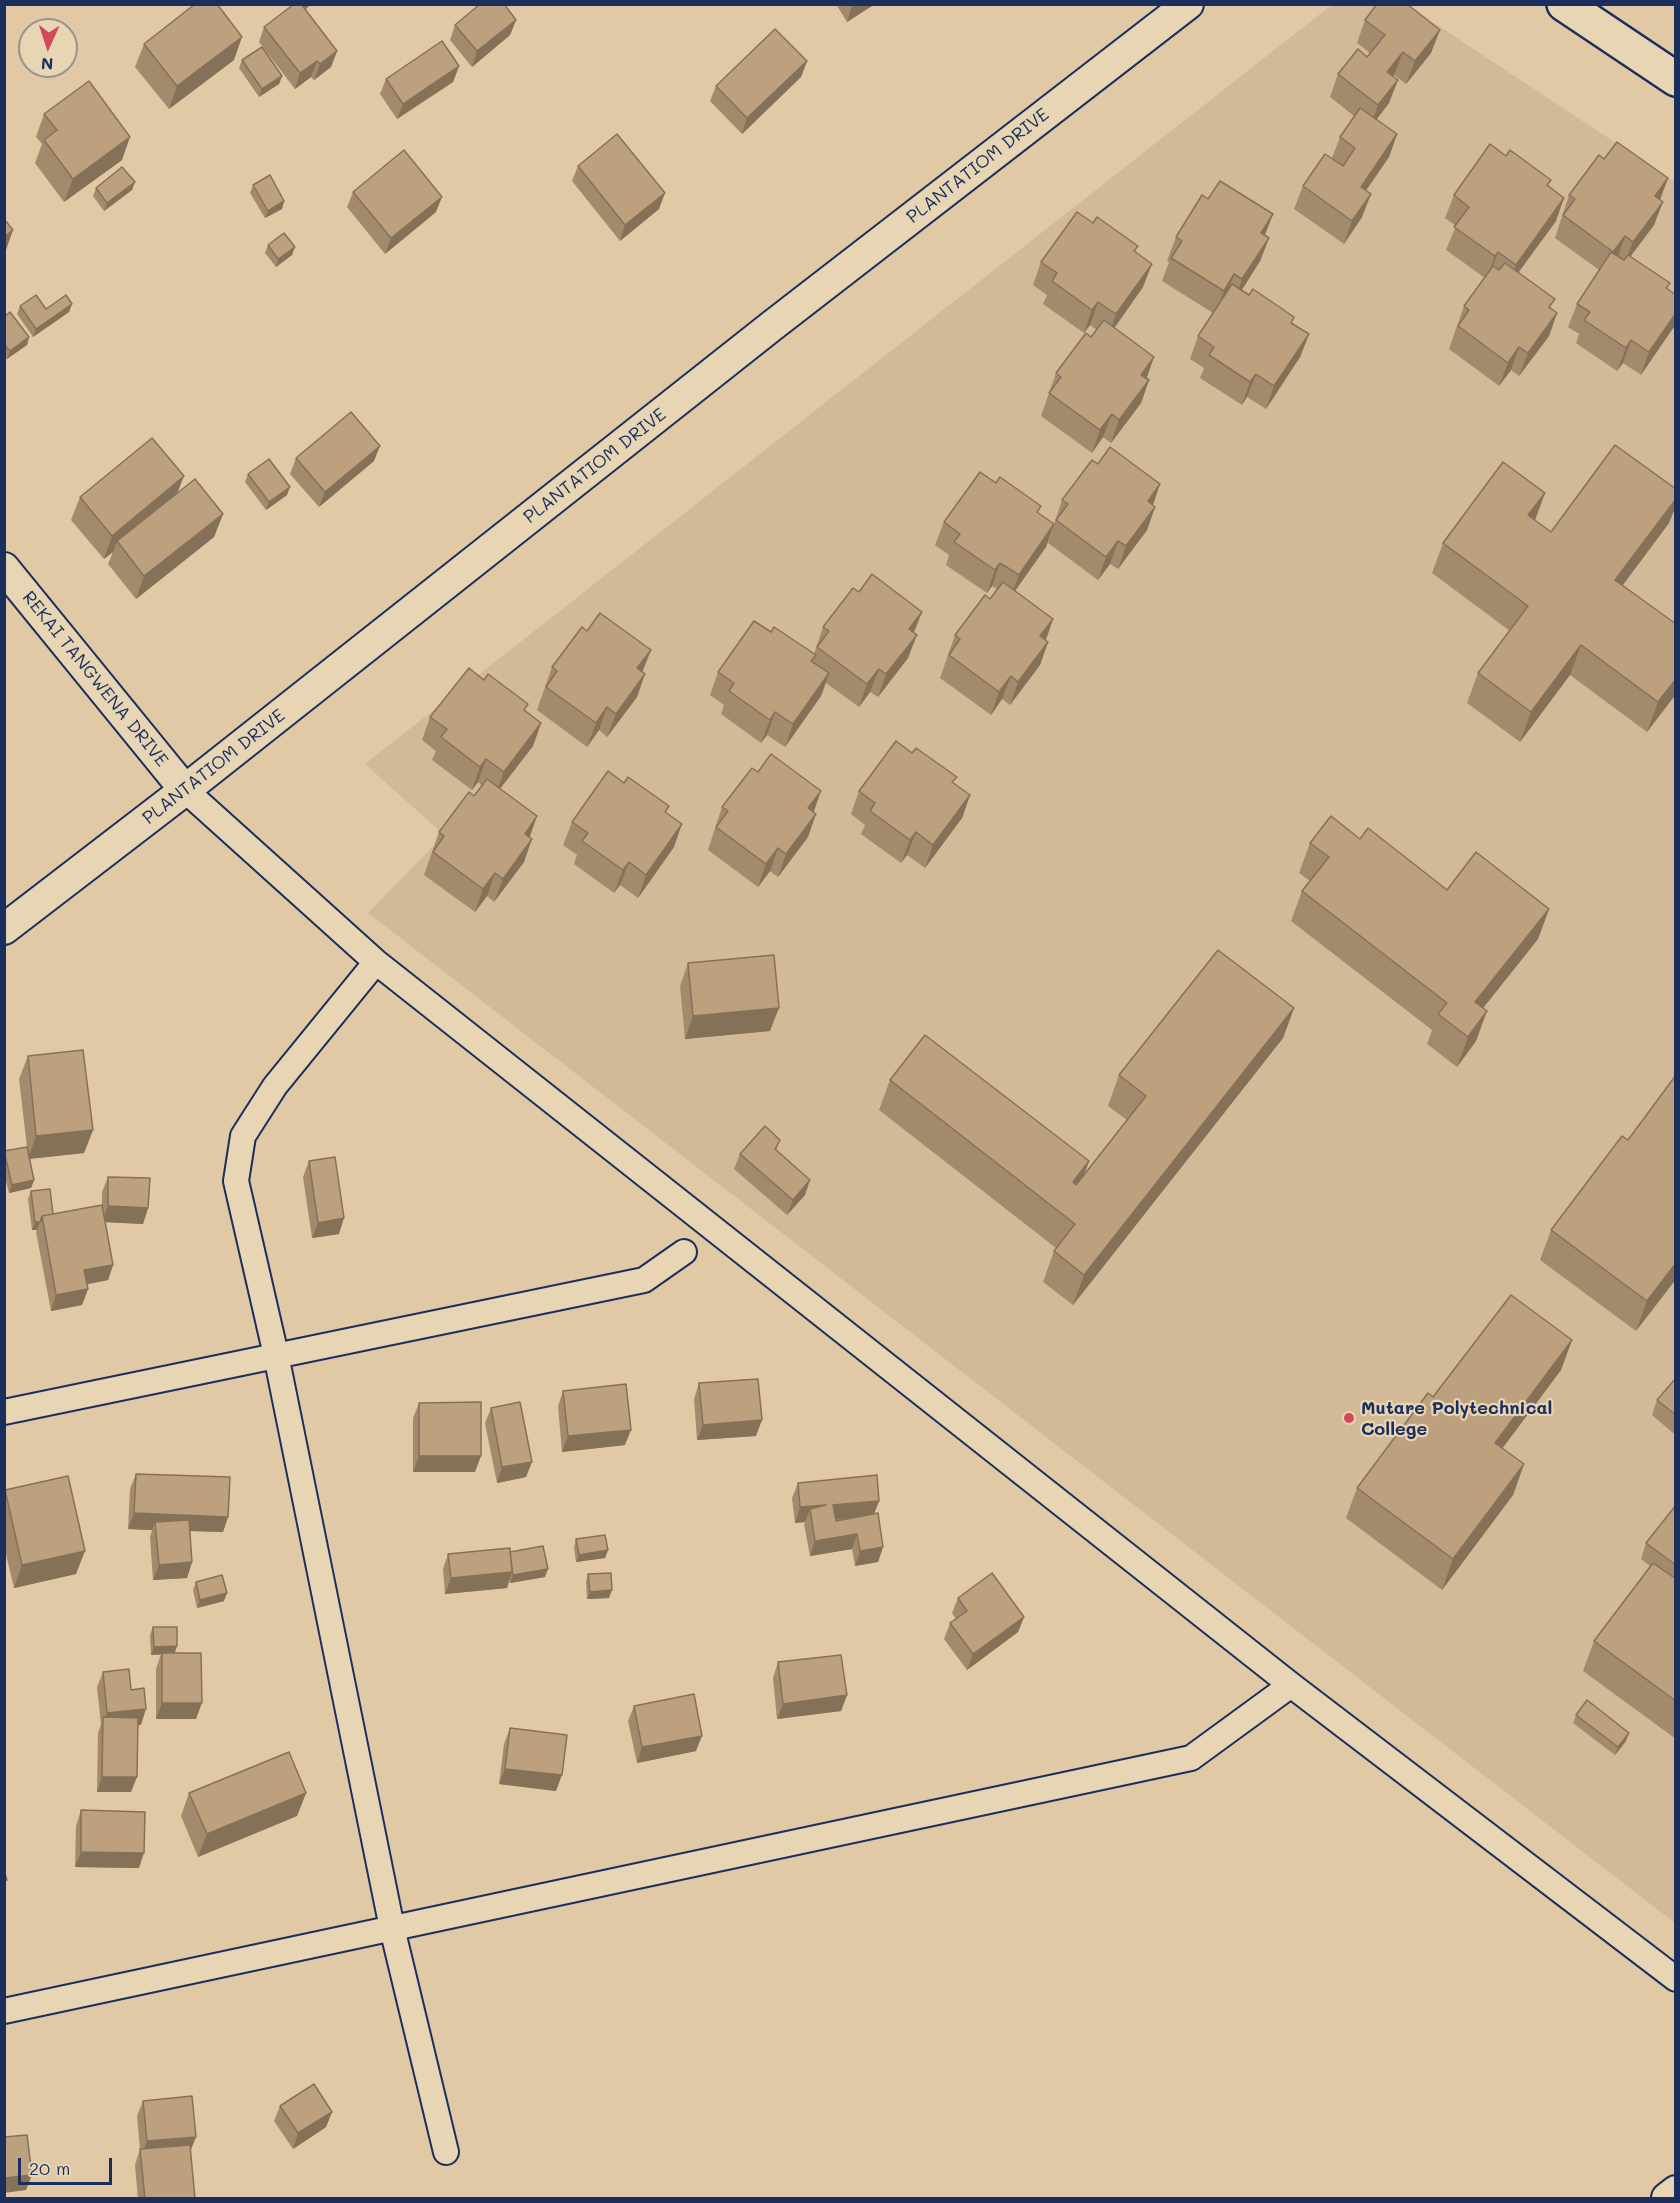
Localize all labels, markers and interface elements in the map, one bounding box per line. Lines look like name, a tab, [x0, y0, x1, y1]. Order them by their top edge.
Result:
north arrow	[18, 18, 78, 78]
text: N	[41, 54, 54, 75]
street label: PLANTATIOM DRIVE	[903, 104, 1053, 228]
street label: PLANTATIOM DRIVE	[520, 404, 670, 528]
street label: REKAI TANGWENA DRIVE	[18, 587, 172, 771]
street label: PLANTATIOM DRIVE	[139, 705, 289, 829]
place label: Mutare Polytechnical College	[1361, 1397, 1552, 1440]
marker: Mutare Polytechnical College	[1342, 1411, 1356, 1425]
scale bar	[21, 2146, 116, 2184]
text: 20 m	[29, 2156, 70, 2180]

